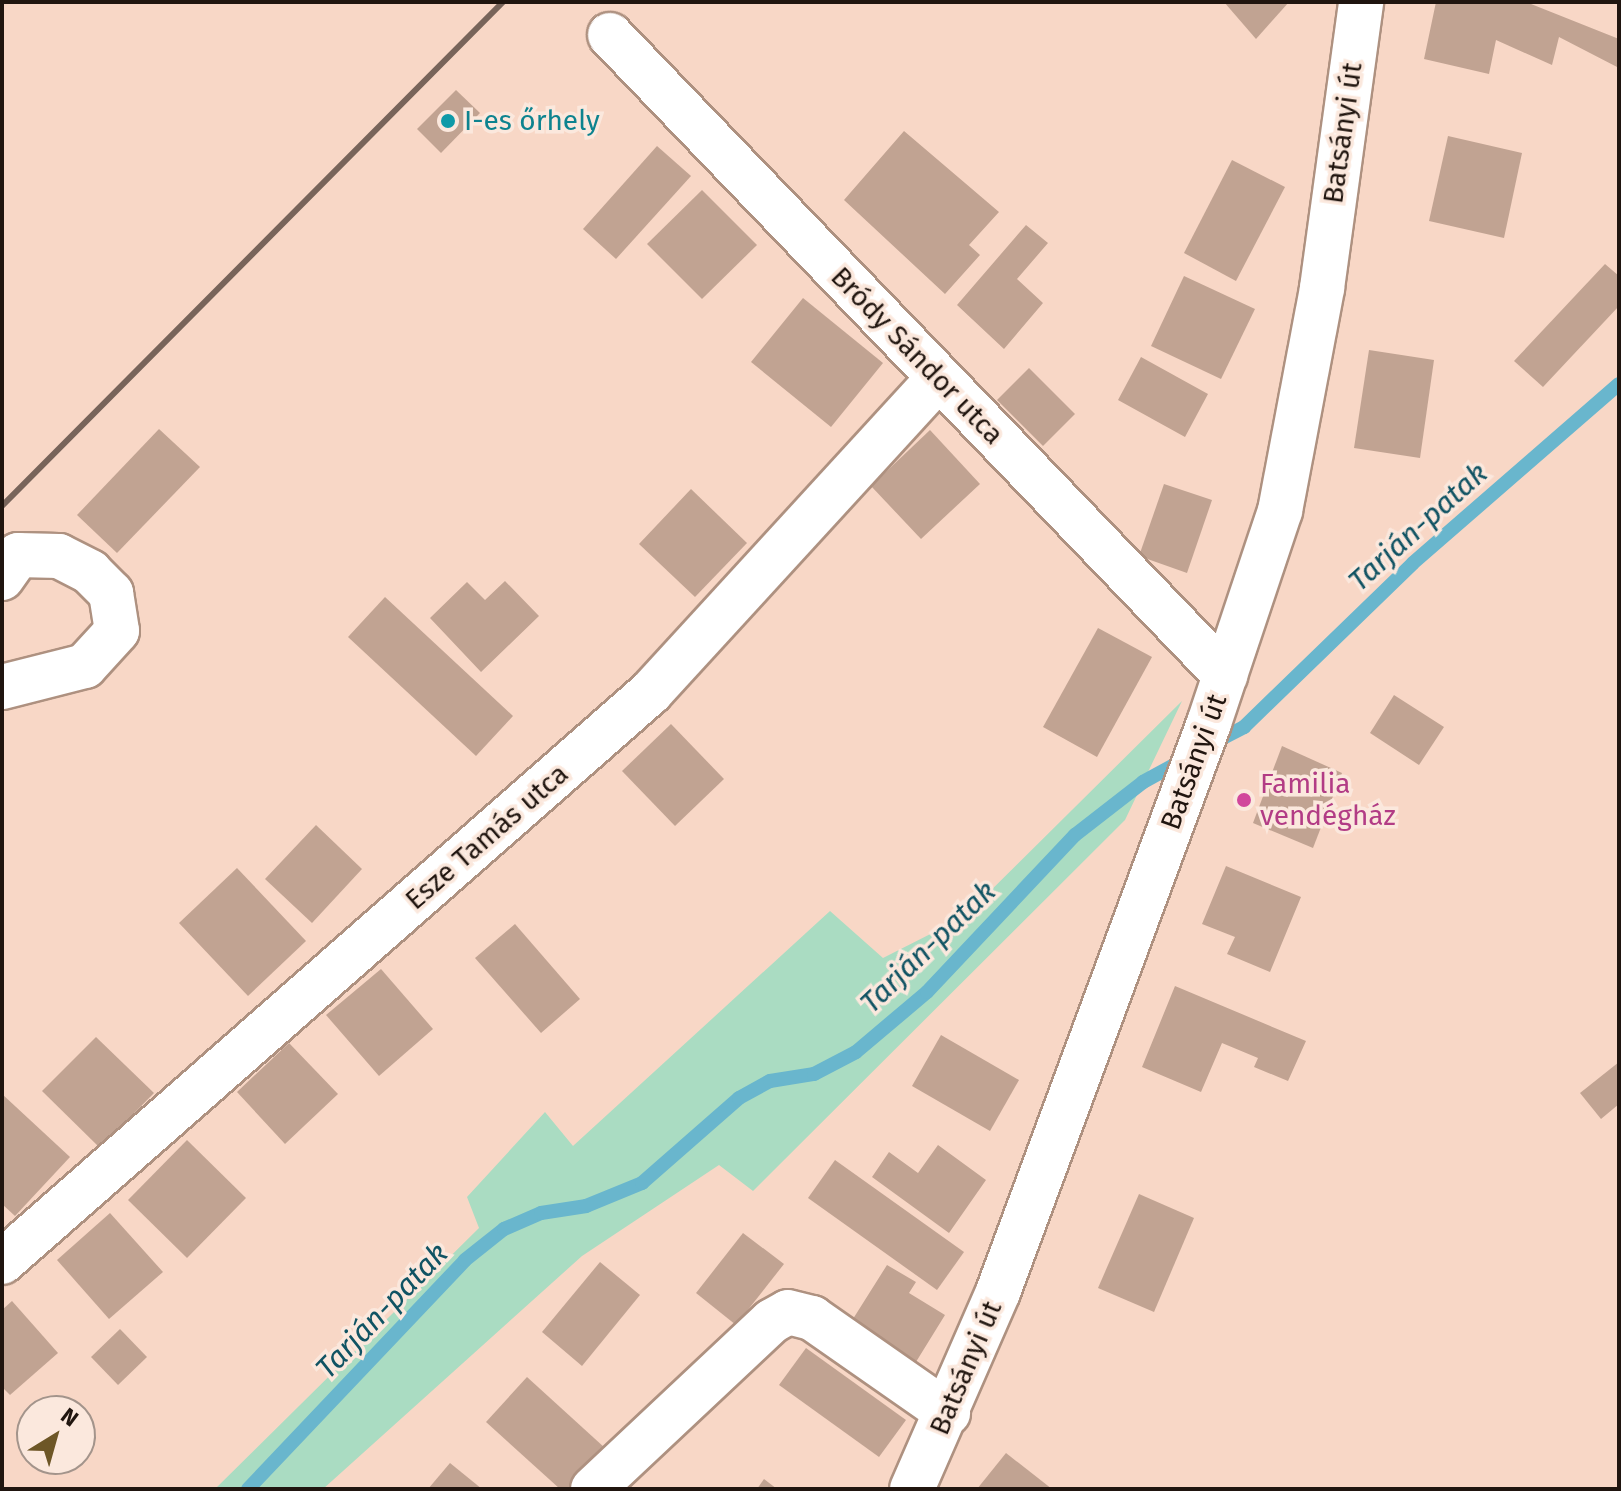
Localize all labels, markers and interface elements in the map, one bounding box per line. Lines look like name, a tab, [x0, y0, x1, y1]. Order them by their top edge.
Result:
street label: Batsányi út	[1316, 60, 1370, 206]
place label: I-es őrhely	[464, 104, 600, 138]
marker: I-es őrhely	[439, 112, 457, 130]
street label: Bródy Sándor utca	[824, 260, 1010, 452]
water label: Tarján-patak	[1341, 455, 1495, 599]
street label: Batsányi út	[1154, 689, 1234, 835]
street label: Esze Tamás utca	[399, 757, 575, 917]
place label: Familia vendégház	[1260, 767, 1396, 833]
marker: Familia vendégház	[1235, 791, 1253, 809]
water label: Tarján-patak	[853, 873, 1003, 1021]
water label: Tarján-patak	[308, 1236, 456, 1386]
street label: Batsányi út	[923, 1296, 1009, 1440]
north arrow	[16, 1395, 96, 1475]
text: N	[56, 1402, 83, 1432]

